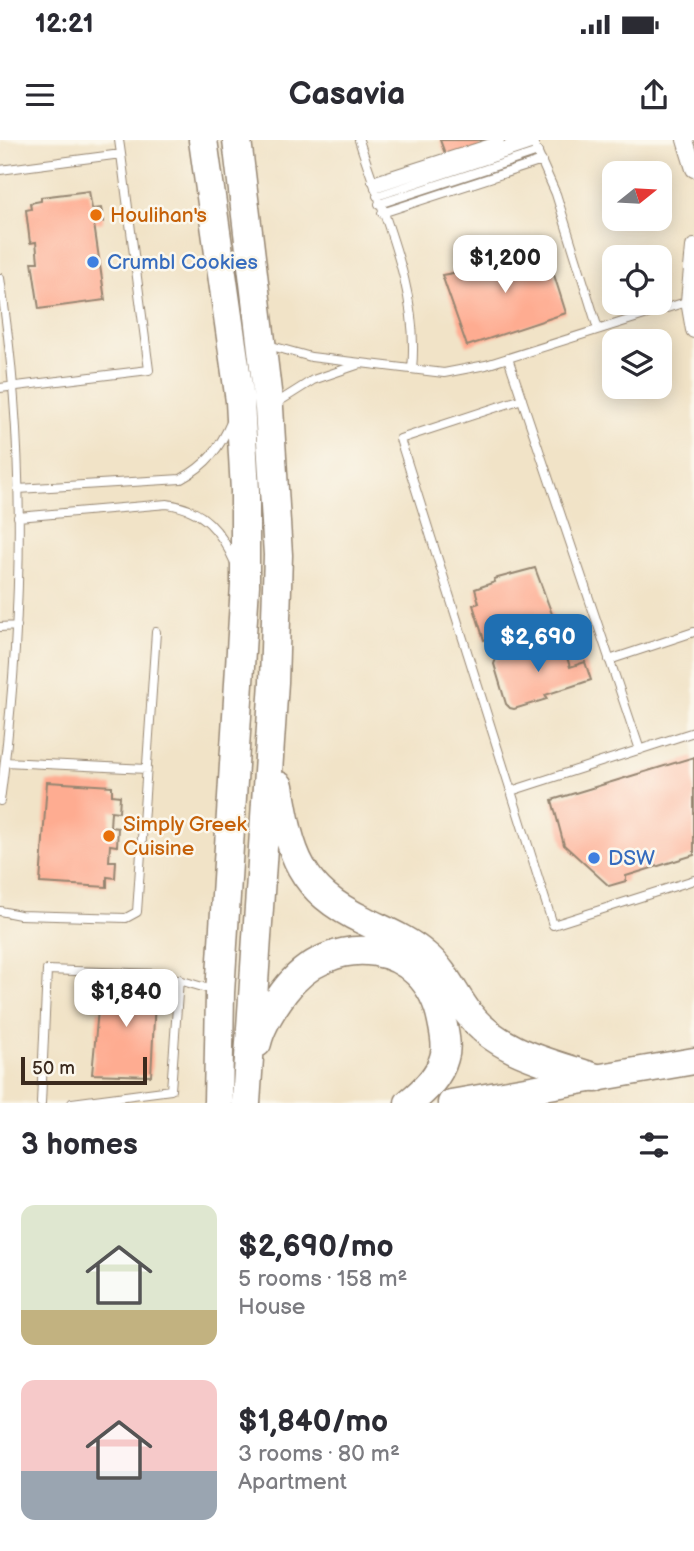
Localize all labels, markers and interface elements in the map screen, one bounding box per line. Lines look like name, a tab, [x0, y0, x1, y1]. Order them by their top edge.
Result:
text: 12:21	[35, 9, 94, 40]
text: Casavia	[289, 75, 405, 114]
icon: menu	[21, 76, 59, 114]
icon: share	[635, 76, 673, 114]
north arrow	[602, 161, 672, 231]
map controls	[602, 161, 672, 399]
place label: Houlihan's	[110, 203, 207, 228]
marker: Houlihan's	[88, 207, 104, 223]
pin: $1,200	[448, 236, 562, 295]
text: $1,200	[469, 244, 541, 272]
button: locate	[602, 245, 672, 315]
place label: Crumbl Cookies	[107, 250, 258, 275]
marker: Crumbl Cookies	[85, 254, 101, 270]
button: layers	[602, 329, 672, 399]
pin: $2,690	[481, 615, 595, 674]
text: $2,690	[500, 623, 576, 651]
place label: Simply Greek Cuisine	[123, 812, 247, 861]
marker: Simply Greek Cuisine	[101, 828, 117, 844]
place label: DSW	[608, 846, 655, 871]
marker: DSW	[586, 850, 602, 866]
pin: $1,840	[69, 970, 183, 1029]
text: $1,840	[90, 978, 162, 1006]
scale bar	[21, 1054, 147, 1086]
text: 50 m	[32, 1057, 75, 1080]
icon: filters	[635, 1126, 673, 1164]
text: 3 homes	[21, 1127, 138, 1163]
text: $2,690/mo	[238, 1229, 394, 1265]
icon: home	[77, 1233, 161, 1317]
text: 5 rooms · 158 m²	[238, 1265, 407, 1293]
text: House	[238, 1293, 305, 1321]
text: $1,840/mo	[238, 1404, 388, 1440]
icon: home	[77, 1408, 161, 1492]
text: 3 rooms · 80 m²	[238, 1440, 400, 1468]
text: Apartment	[238, 1468, 347, 1496]

